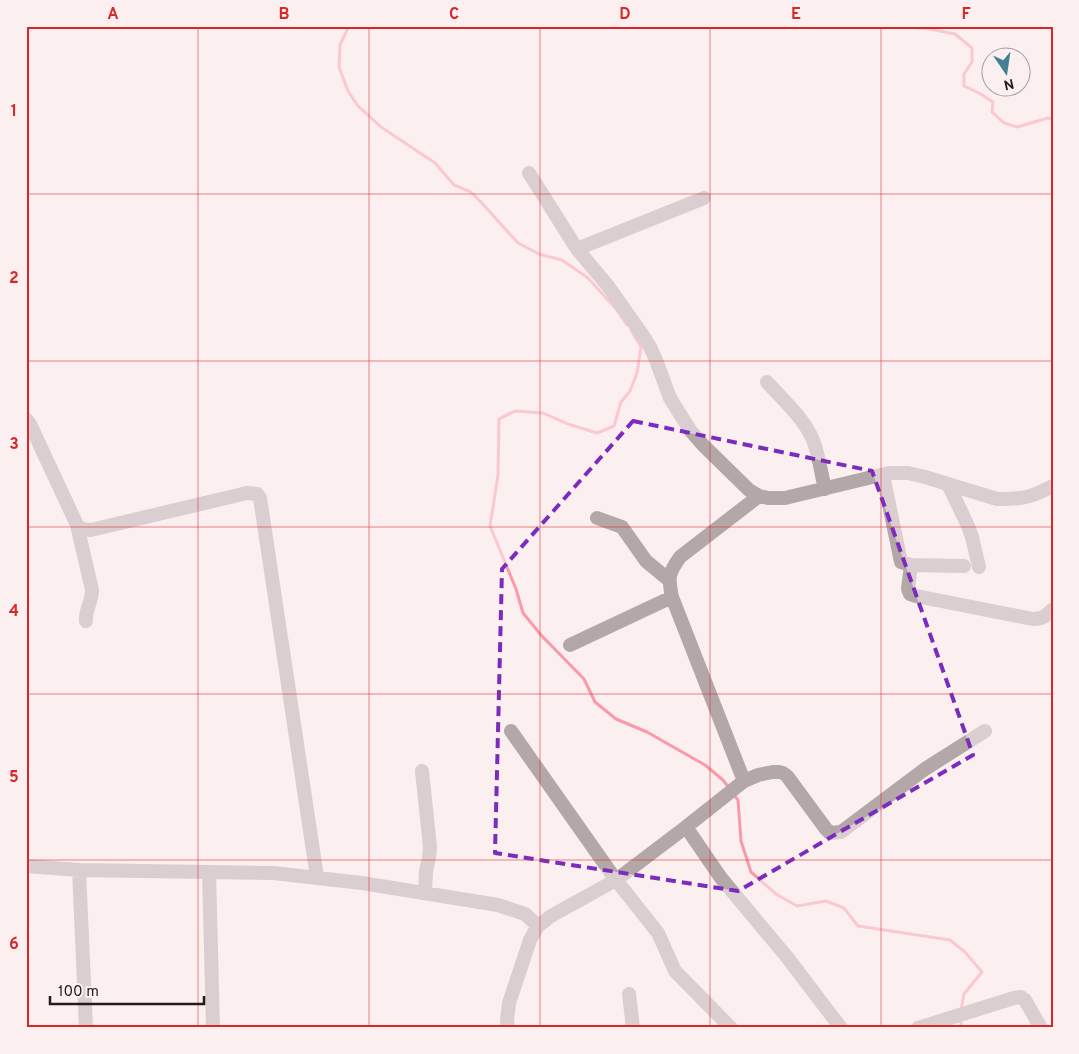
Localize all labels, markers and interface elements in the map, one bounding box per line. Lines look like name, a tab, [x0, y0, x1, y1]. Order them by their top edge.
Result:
text: A	[107, 5, 119, 25]
text: B	[278, 5, 290, 25]
text: C	[449, 5, 459, 25]
text: D	[619, 5, 631, 25]
text: E	[791, 5, 801, 25]
text: F	[961, 5, 971, 25]
north arrow	[982, 48, 1032, 98]
text: N	[1002, 74, 1015, 93]
text: 1	[11, 102, 17, 122]
text: 2	[9, 269, 19, 289]
text: 3	[9, 435, 19, 455]
text: 4	[9, 602, 19, 622]
text: 5	[9, 768, 19, 788]
text: 6	[9, 935, 19, 955]
scale bar	[50, 974, 204, 1006]
text: 100 m	[58, 983, 99, 1002]

